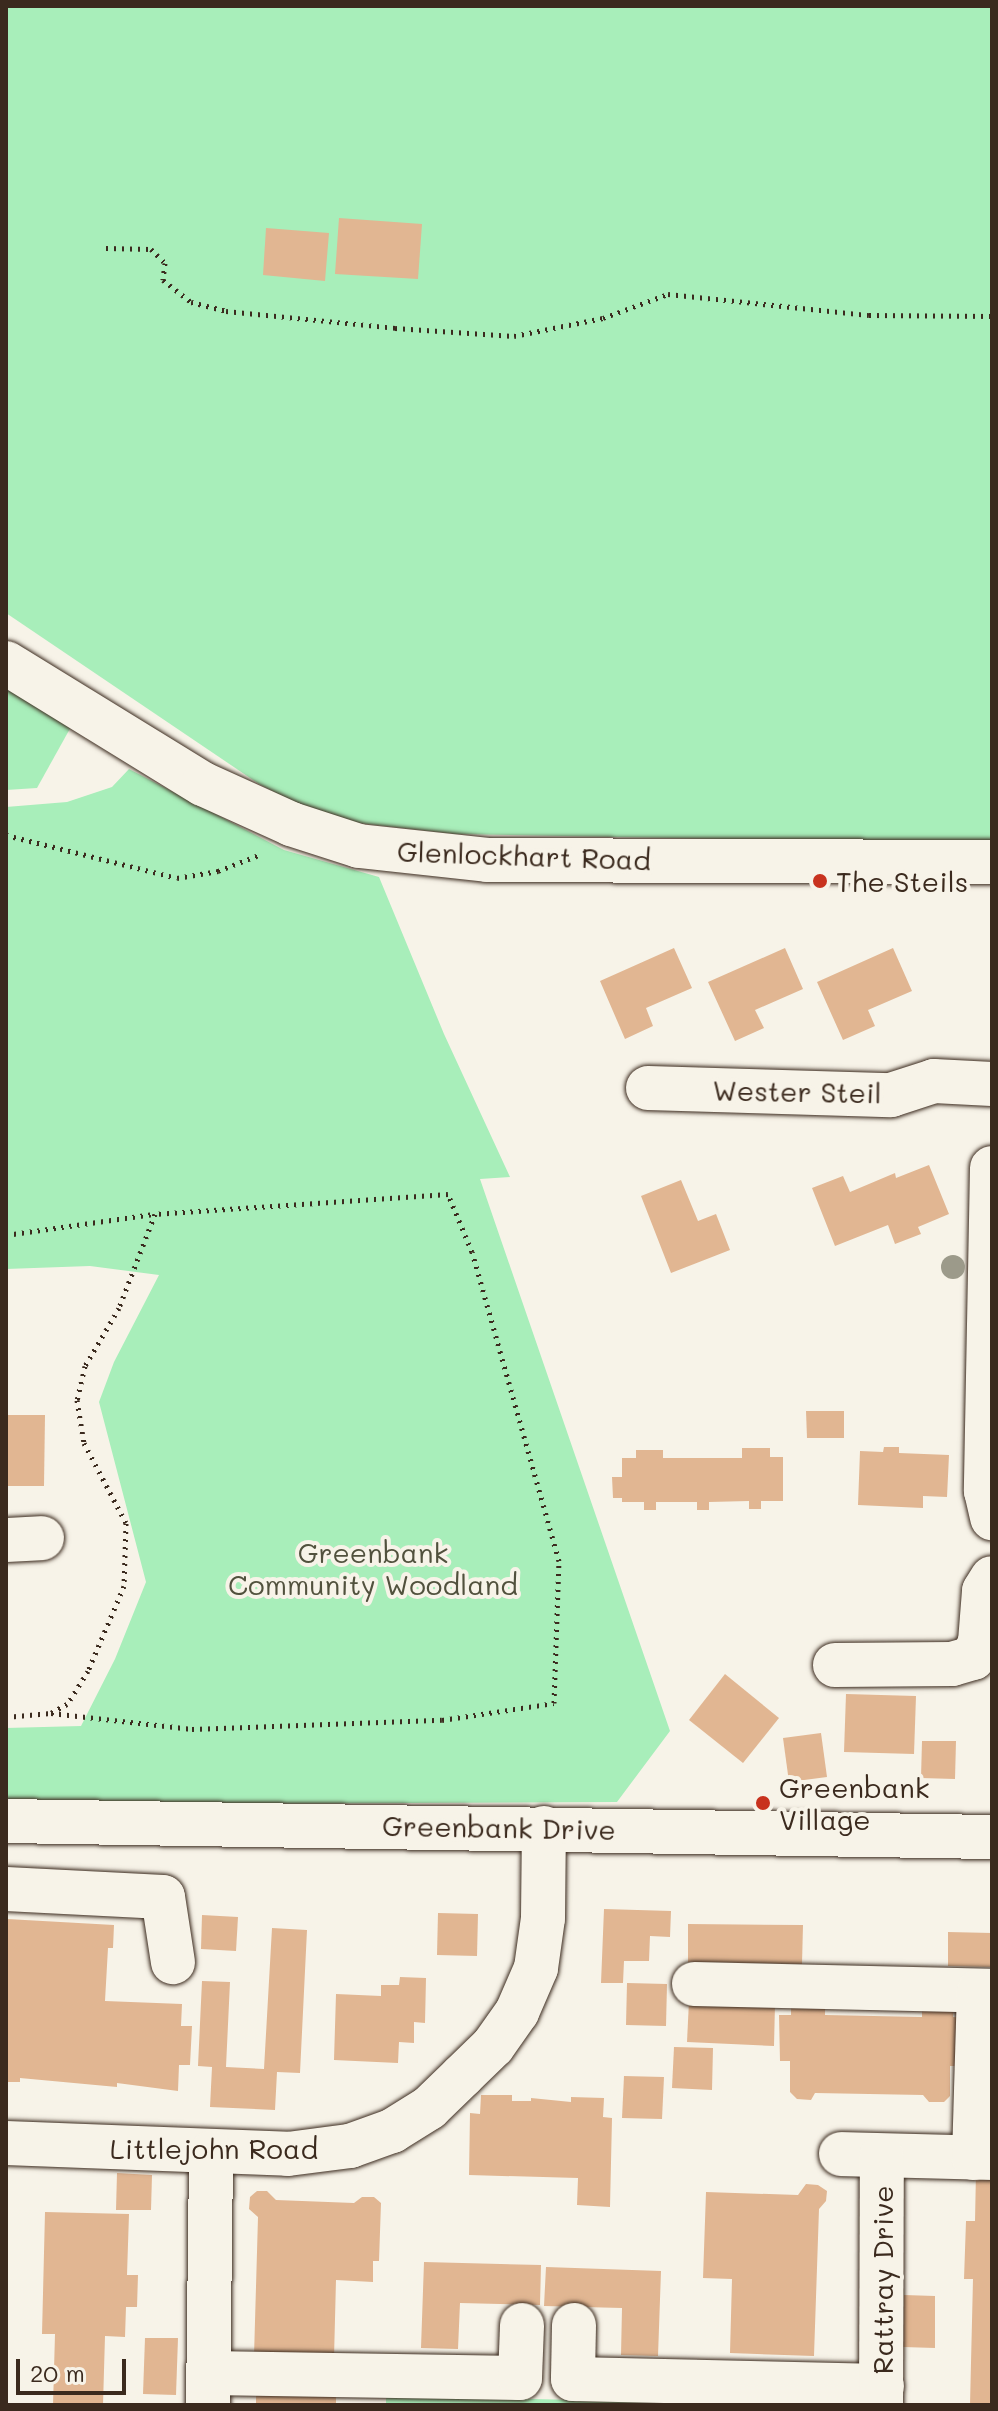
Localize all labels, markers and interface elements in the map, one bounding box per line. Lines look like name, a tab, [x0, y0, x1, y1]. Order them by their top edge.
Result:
street label: Glenlockhart Road	[397, 834, 651, 876]
place label: The Steils	[836, 864, 968, 898]
marker: The Steils	[811, 872, 829, 890]
street label: Wester Steil	[712, 1073, 882, 1109]
park label: Greenbank Community Woodland	[228, 1535, 518, 1601]
place label: Greenbank Village	[779, 1770, 930, 1836]
marker: Greenbank Village	[754, 1794, 772, 1812]
street label: Greenbank Drive	[382, 1808, 616, 1846]
street label: Littlejohn Road	[110, 2131, 318, 2165]
street label: Rattray Drive	[865, 2185, 899, 2375]
scale bar	[20, 2343, 130, 2393]
text: 20 m	[30, 2357, 85, 2388]

